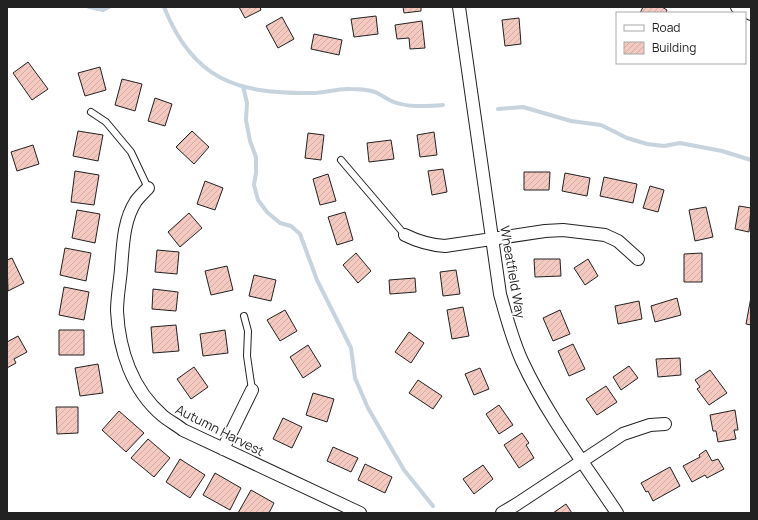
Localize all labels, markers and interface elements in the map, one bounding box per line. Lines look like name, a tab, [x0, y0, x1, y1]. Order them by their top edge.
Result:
legend	[616, 12, 746, 64]
text: Road	[652, 19, 680, 36]
text: Building	[652, 39, 696, 56]
street label: Wheatfield Way	[496, 224, 530, 320]
street label: Autumn Harvest	[173, 400, 267, 460]

